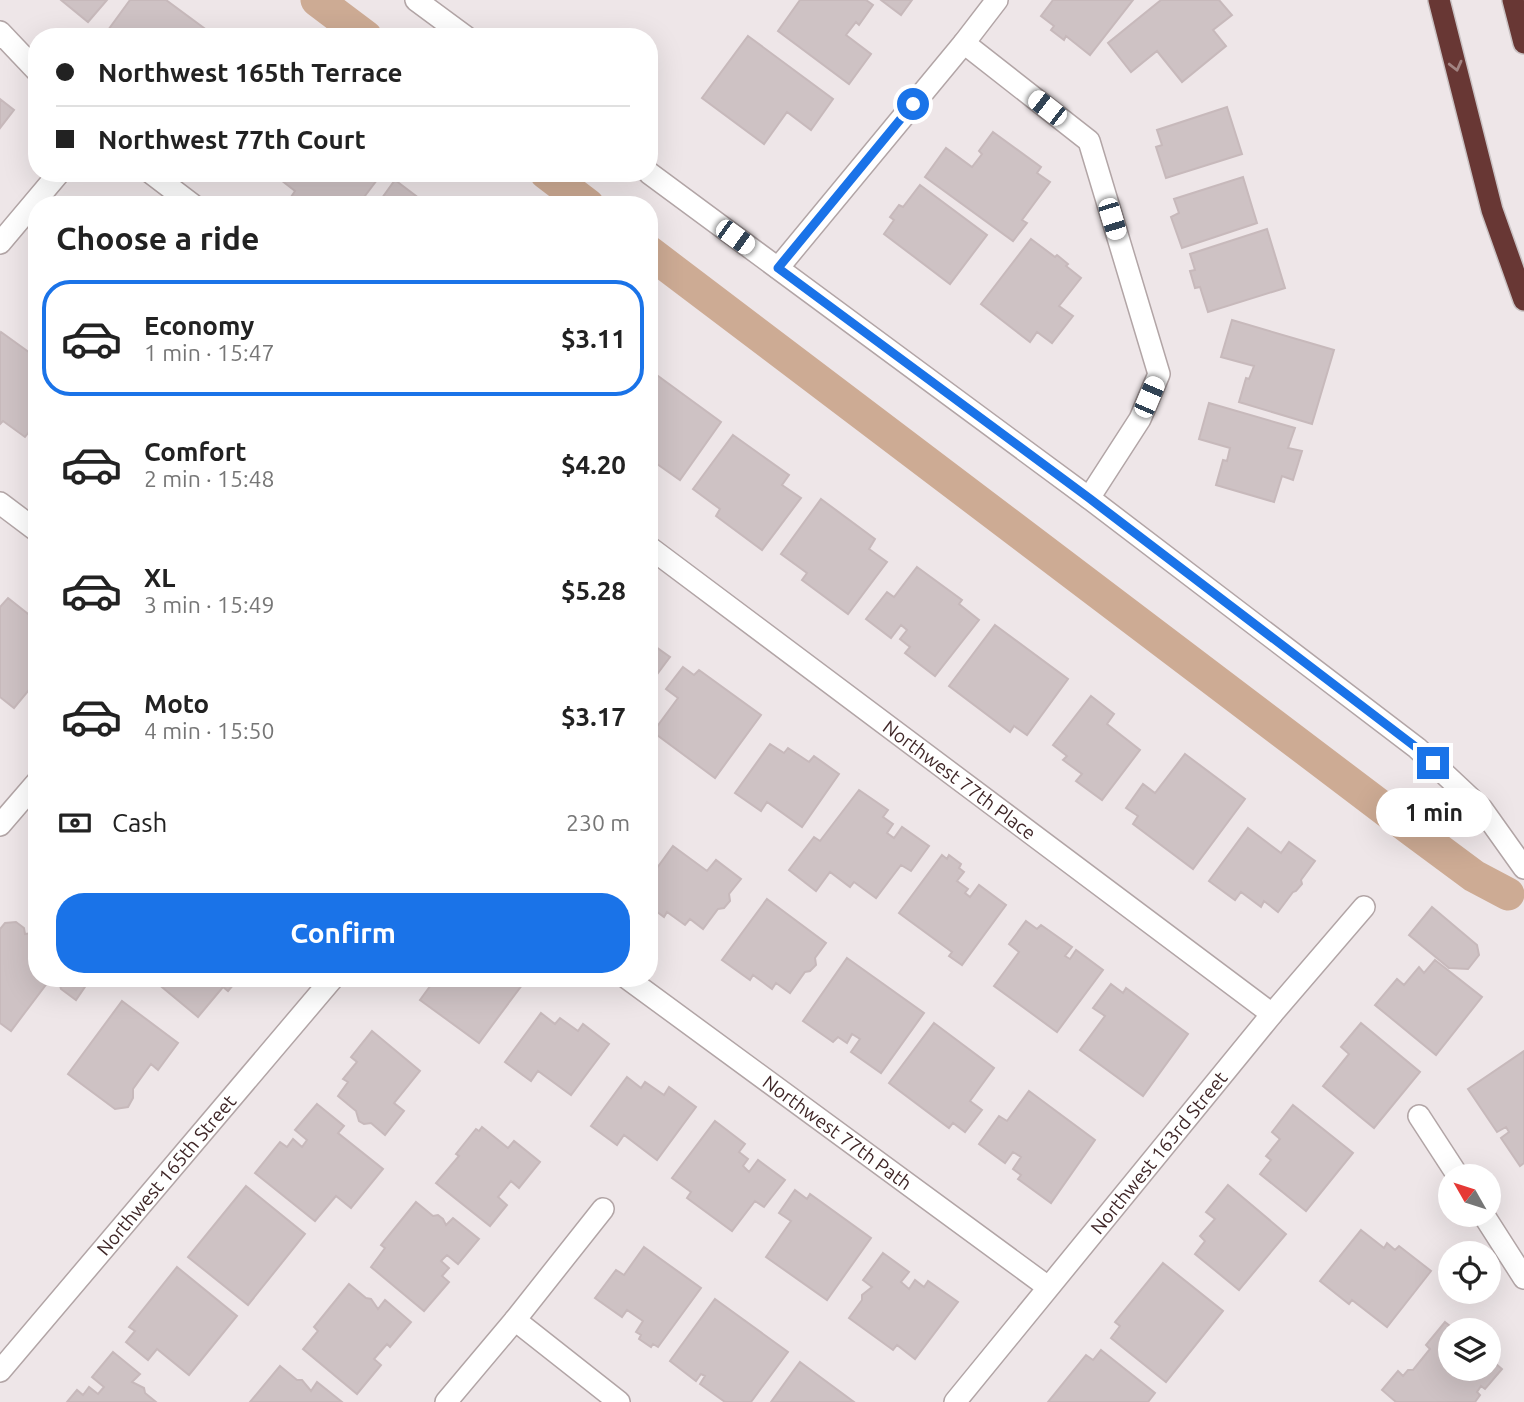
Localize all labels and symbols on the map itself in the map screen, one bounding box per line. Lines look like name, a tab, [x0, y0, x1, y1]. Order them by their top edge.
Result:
one-way arrow	[1448, 60, 1462, 72]
car	[1024, 87, 1071, 129]
route start	[897, 88, 929, 120]
car	[1096, 196, 1129, 242]
car	[712, 216, 759, 258]
car	[1132, 374, 1167, 420]
street label: Northwest 77th Place	[879, 715, 1040, 844]
route end	[1417, 747, 1449, 779]
callout: 1 min	[1375, 788, 1491, 836]
street label: Northwest 163rd Street	[1086, 1066, 1232, 1238]
street label: Northwest 77th Path	[759, 1071, 916, 1194]
street label: Northwest 165th Street	[92, 1090, 241, 1260]
north arrow	[1438, 1164, 1502, 1227]

